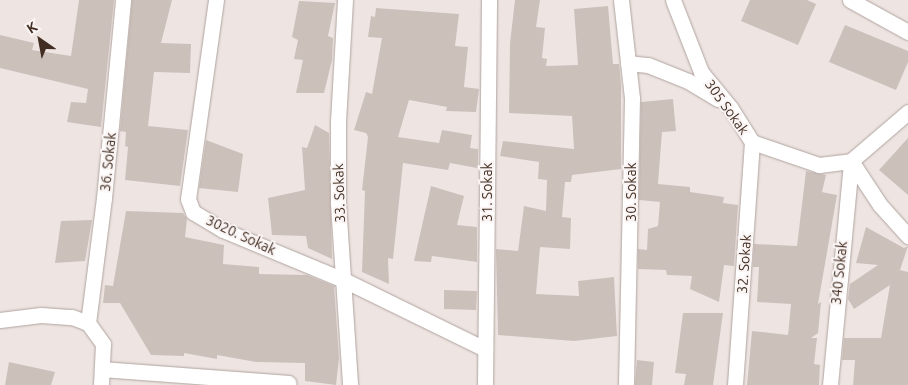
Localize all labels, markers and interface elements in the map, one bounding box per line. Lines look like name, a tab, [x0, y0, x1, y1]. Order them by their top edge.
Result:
north arrow	[15, 15, 65, 65]
text: K	[24, 18, 40, 37]
street label: 305 Sokak	[701, 76, 753, 138]
street label: 36. Sokak	[97, 132, 119, 192]
street label: 31. Sokak	[479, 162, 495, 222]
street label: 30. Sokak	[623, 162, 639, 222]
street label: 33. Sokak	[330, 163, 348, 223]
street label: 3020. Sokak	[203, 212, 279, 258]
street label: 32. Sokak	[734, 234, 754, 294]
street label: 340 Sokak	[827, 240, 851, 306]

